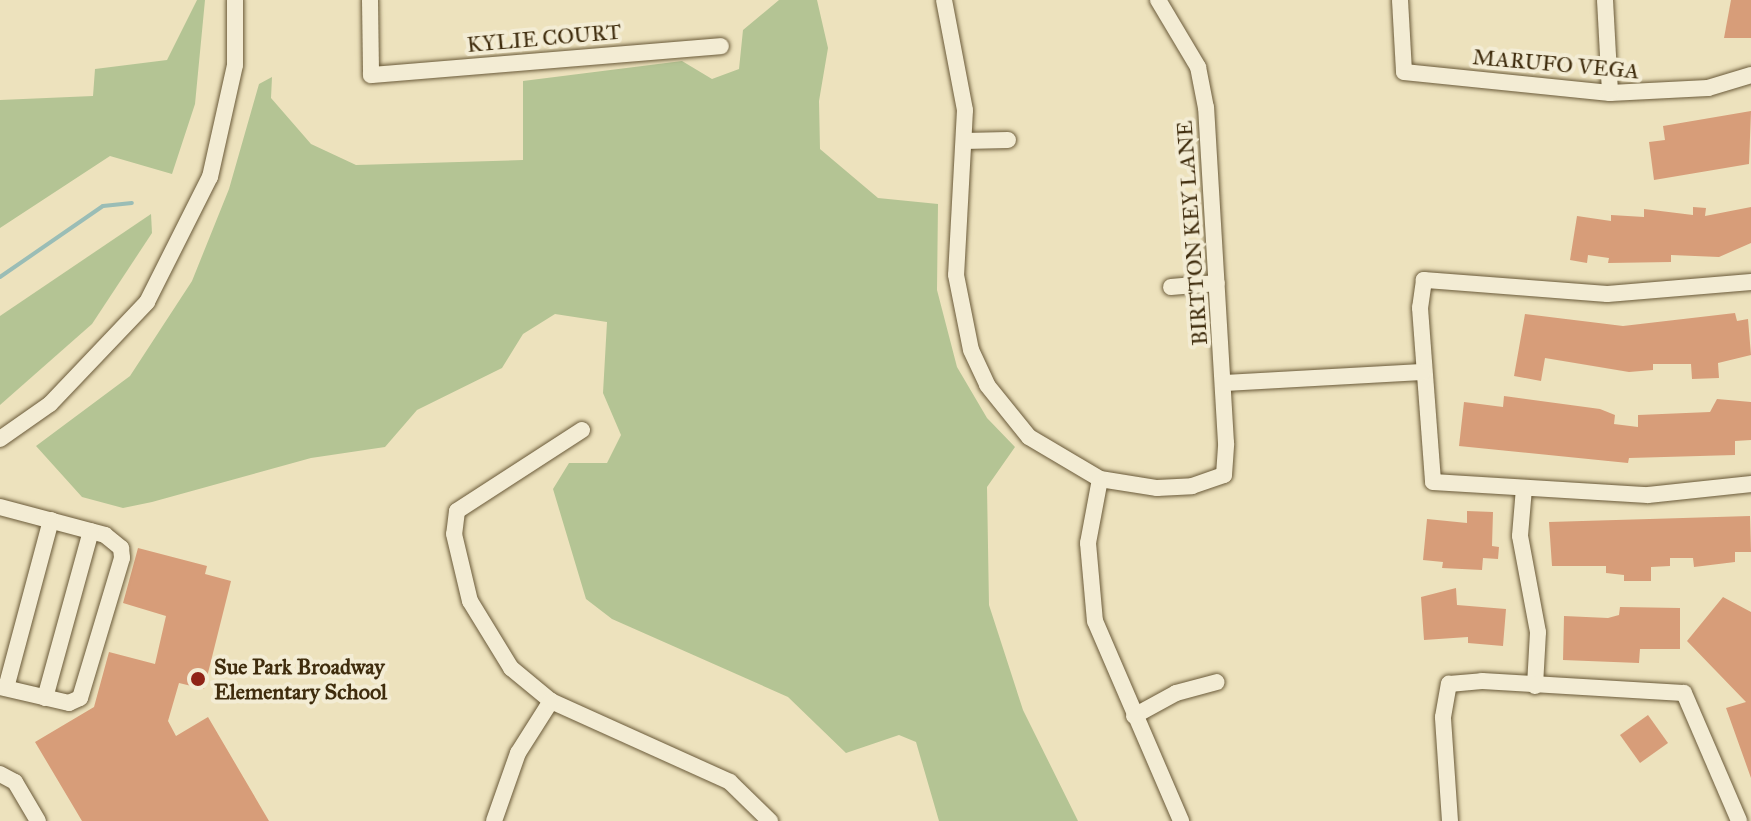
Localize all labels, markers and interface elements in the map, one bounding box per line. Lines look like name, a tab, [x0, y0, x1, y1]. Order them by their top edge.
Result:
street label: KYLIE COURT	[466, 18, 622, 58]
street label: MARUFO VEGA	[1471, 44, 1641, 84]
street label: BIRTTON KEY LANE	[1171, 120, 1213, 346]
place label: Sue Park Broadway Elementary School	[214, 653, 387, 704]
marker: Sue Park Broadway Elementary School	[189, 670, 207, 688]

